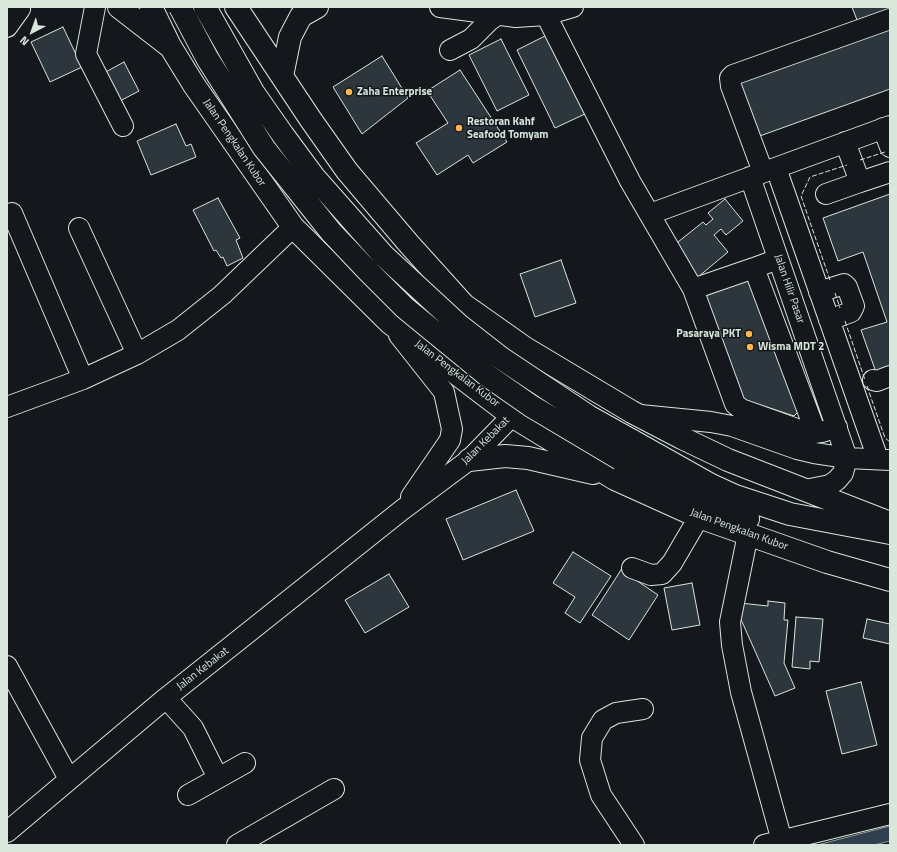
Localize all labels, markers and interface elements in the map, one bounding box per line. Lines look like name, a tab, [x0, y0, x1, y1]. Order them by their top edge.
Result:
north arrow	[12, 12, 52, 52]
text: N	[16, 33, 32, 50]
place label: Zaha Enterprise	[357, 85, 432, 99]
marker: Zaha Enterprise	[344, 87, 354, 97]
street label: Jalan Pengkalan Kubor	[200, 97, 268, 189]
place label: Restoran Kahf Seafood Tomyam	[467, 115, 549, 141]
marker: Restoran Kahf Seafood Tomyam	[454, 123, 464, 133]
street label: Jalan Hilir Pasar	[771, 253, 807, 325]
place label: Pasaraya PKT	[676, 327, 741, 341]
marker: Pasaraya PKT	[744, 329, 754, 339]
street label: Jalan Pengkalan Kubor	[412, 338, 502, 410]
place label: Wisma MDT 2	[758, 340, 824, 354]
marker: Wisma MDT 2	[745, 342, 755, 352]
street label: Jalan Kebakat	[459, 414, 513, 468]
street label: Jalan Pengkalan Kubor	[688, 506, 790, 554]
street label: Jalan Kebakat	[174, 645, 232, 693]

